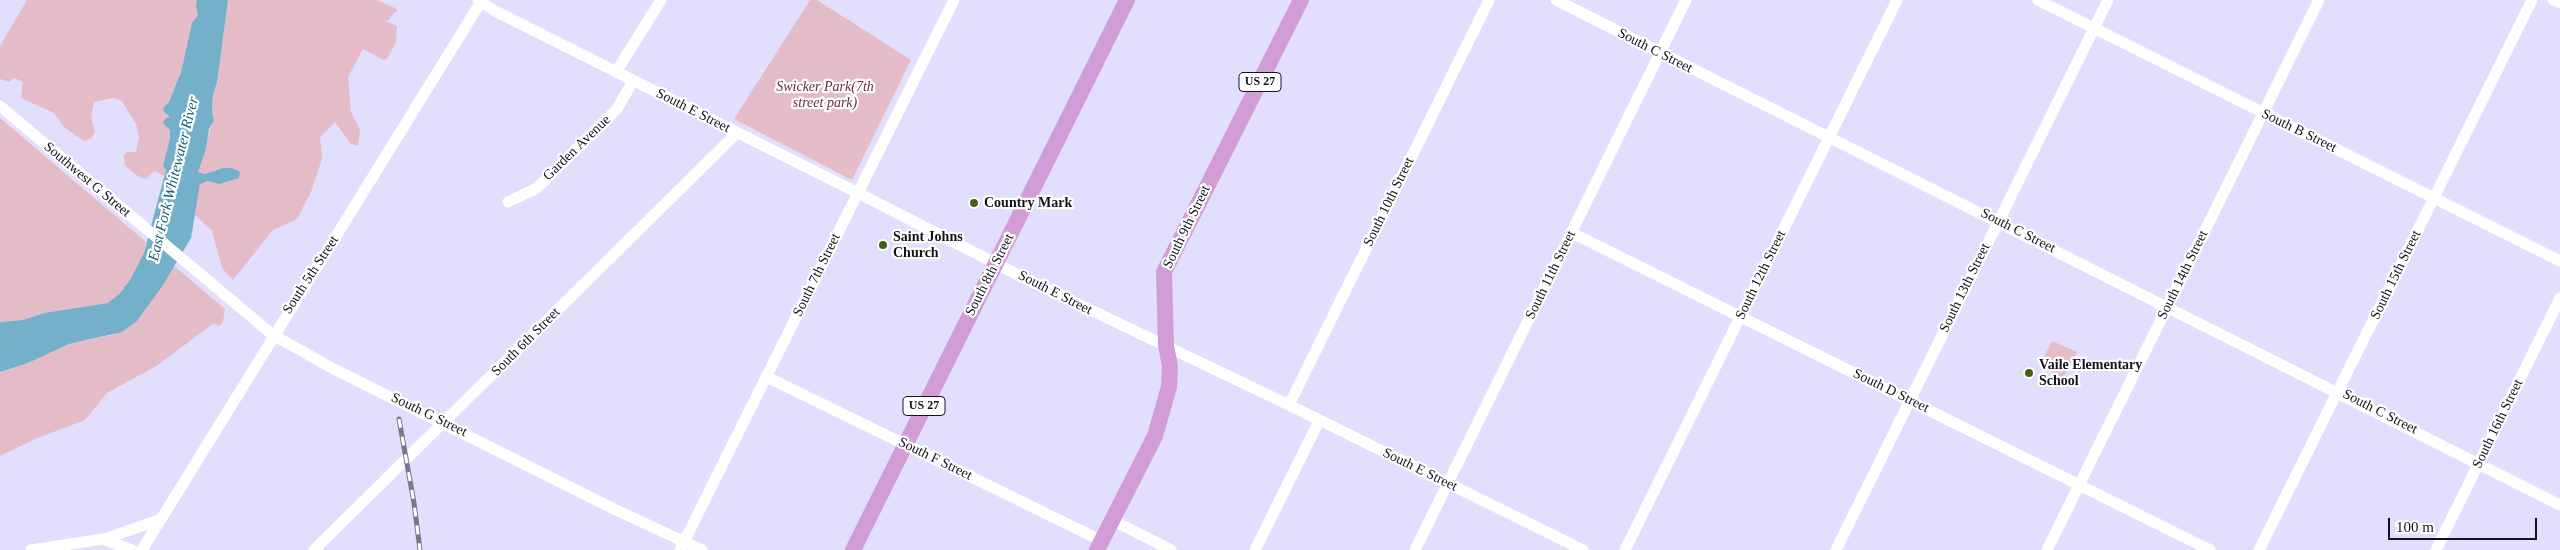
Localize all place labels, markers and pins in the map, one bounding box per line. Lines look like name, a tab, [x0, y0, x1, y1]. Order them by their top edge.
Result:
place label: Country Mark	[984, 195, 1072, 211]
marker: Country Mark	[968, 197, 980, 209]
place label: Saint Johns Church	[893, 229, 963, 262]
marker: Saint Johns Church	[877, 239, 889, 251]
place label: Vaile Elementary School	[2039, 357, 2142, 390]
marker: Vaile Elementary School	[2023, 367, 2035, 379]

